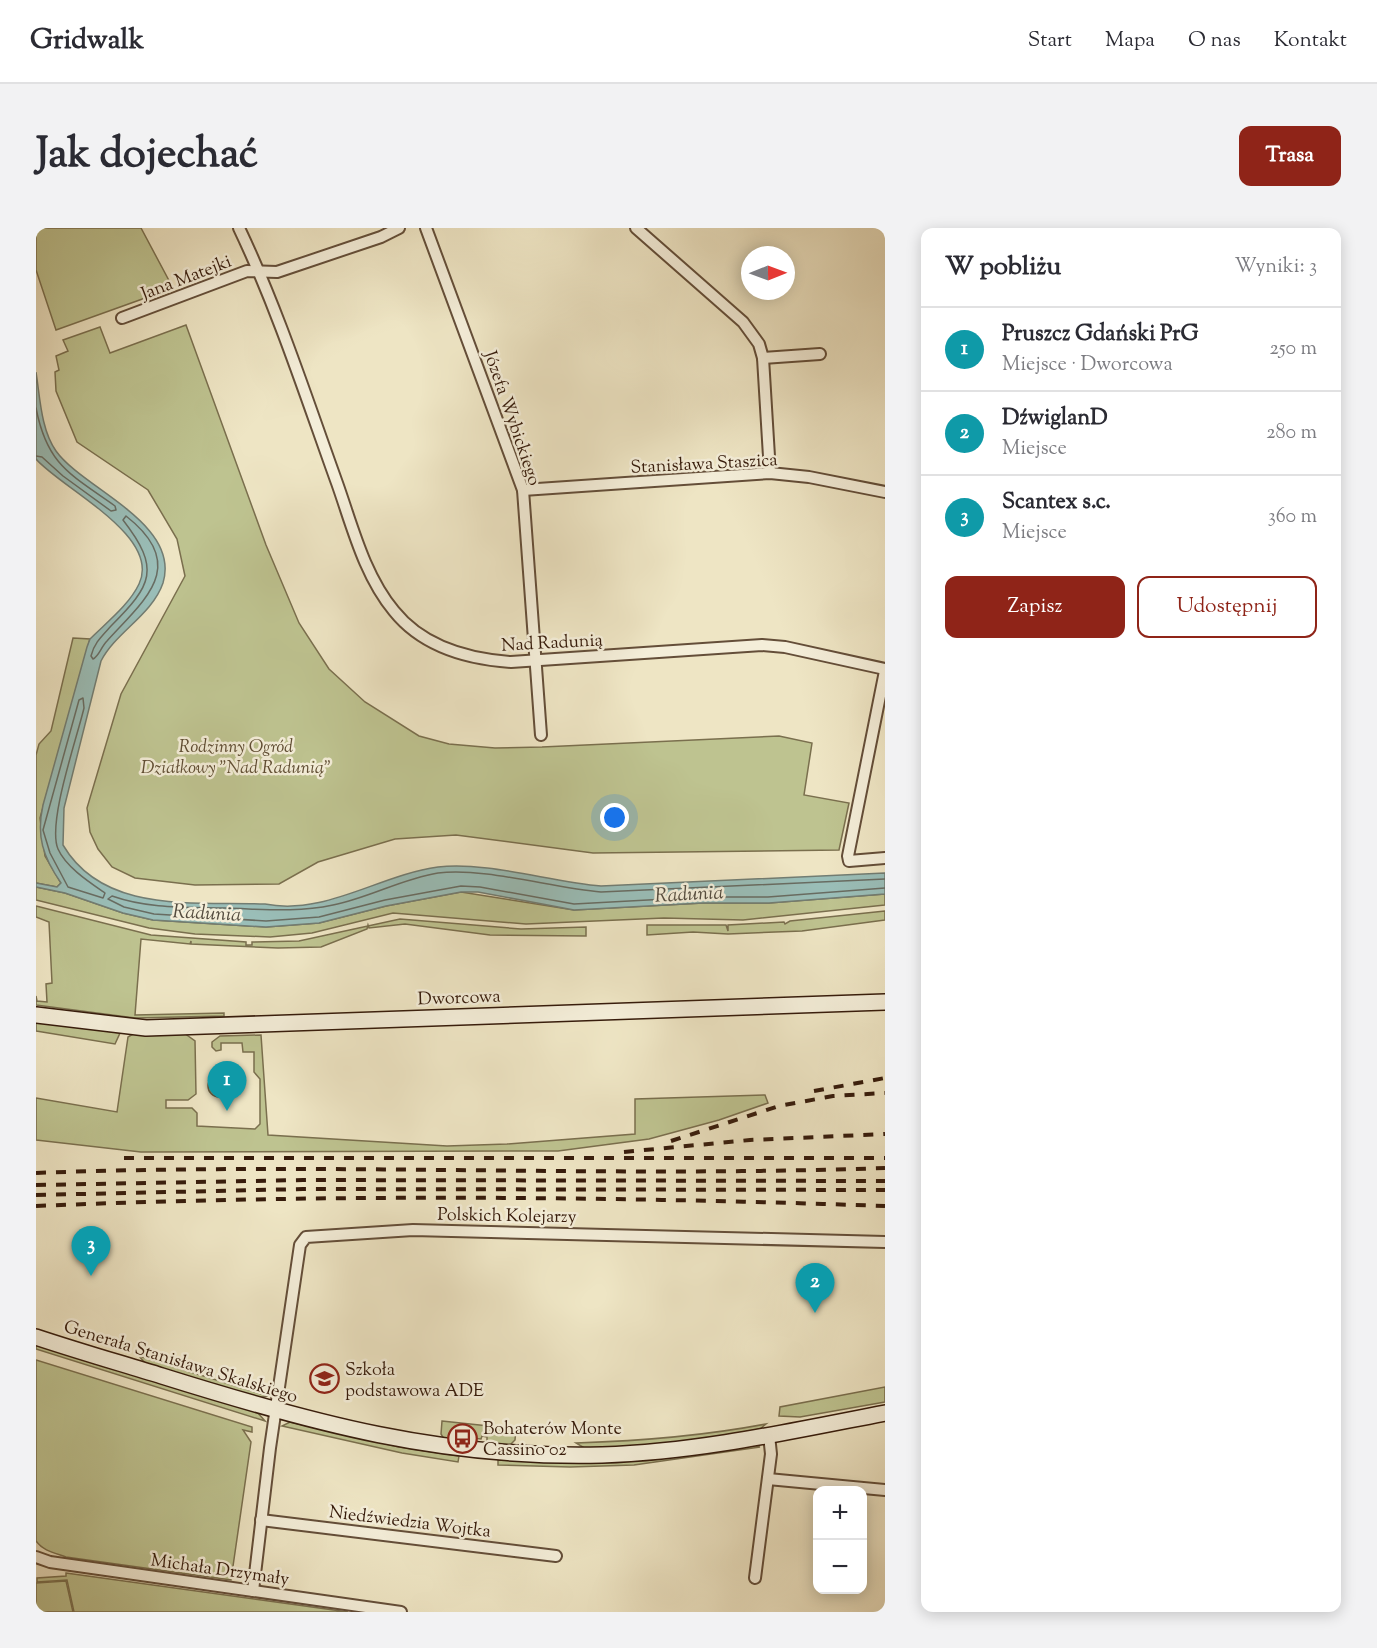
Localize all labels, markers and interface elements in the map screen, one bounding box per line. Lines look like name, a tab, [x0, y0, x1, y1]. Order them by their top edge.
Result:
text: Gridwalk	[30, 21, 144, 61]
text: Start	[1028, 26, 1072, 56]
text: Mapa	[1105, 26, 1155, 56]
text: O nas	[1188, 26, 1241, 56]
text: Kontakt	[1274, 26, 1347, 56]
text: Jak dojechać	[36, 126, 258, 186]
button: Trasa	[1239, 126, 1341, 186]
north arrow	[741, 246, 795, 300]
text: W pobliżu	[945, 249, 1061, 286]
street label: Jana Matejki	[137, 250, 236, 308]
text: Wyniki: 3	[1234, 253, 1317, 282]
text: Pruszcz Gdański PrG	[1002, 319, 1198, 351]
text: 1	[961, 335, 968, 364]
text: 250 m	[1269, 335, 1317, 364]
street label: Józefa Wybickiego	[476, 347, 546, 490]
text: Miejsce · Dworcowa	[1002, 351, 1173, 380]
text: DźwiglanD	[1002, 403, 1108, 435]
text: 2	[960, 419, 969, 448]
text: 280 m	[1266, 419, 1317, 448]
text: Miejsce	[1002, 435, 1067, 464]
street label: Stanisława Staszica	[630, 448, 778, 482]
text: Scantex s.c.	[1002, 487, 1111, 519]
text: 3	[960, 503, 969, 532]
text: 360 m	[1268, 503, 1317, 532]
text: Miejsce	[1002, 519, 1067, 548]
button: Zapisz	[945, 576, 1125, 638]
button: Udostępnij	[1137, 576, 1317, 638]
street label: Nad Radunią	[501, 628, 604, 660]
park label: Rodzinny Ogród Działkowy "Nad Radunią"	[141, 735, 331, 782]
your location	[600, 803, 629, 832]
water label: Radunia	[654, 879, 724, 912]
water label: Radunia	[172, 898, 242, 931]
street label: Dworcowa	[417, 985, 501, 1013]
pin: 1	[208, 1062, 246, 1111]
street label: Polskich Kolejarzy	[437, 1203, 577, 1231]
pin: 3	[72, 1226, 110, 1276]
pin: 2	[796, 1264, 834, 1313]
street label: Generała Stanisława Skalskiego	[60, 1315, 301, 1411]
place label: Szkoła podstawowa ADE	[345, 1358, 484, 1405]
school or university icon: Szkoła podstawowa ADE	[308, 1363, 340, 1395]
place label: Bohaterów Monte Cassino 02	[483, 1417, 622, 1464]
bus stop icon: Bohaterów Monte Cassino 02	[446, 1422, 478, 1454]
map controls	[813, 1486, 867, 1594]
button: +	[813, 1486, 867, 1540]
street label: Niedźwiedzia Wojtka	[327, 1500, 492, 1546]
button: −	[813, 1540, 867, 1594]
street label: Michała Drzymały	[149, 1548, 291, 1594]

